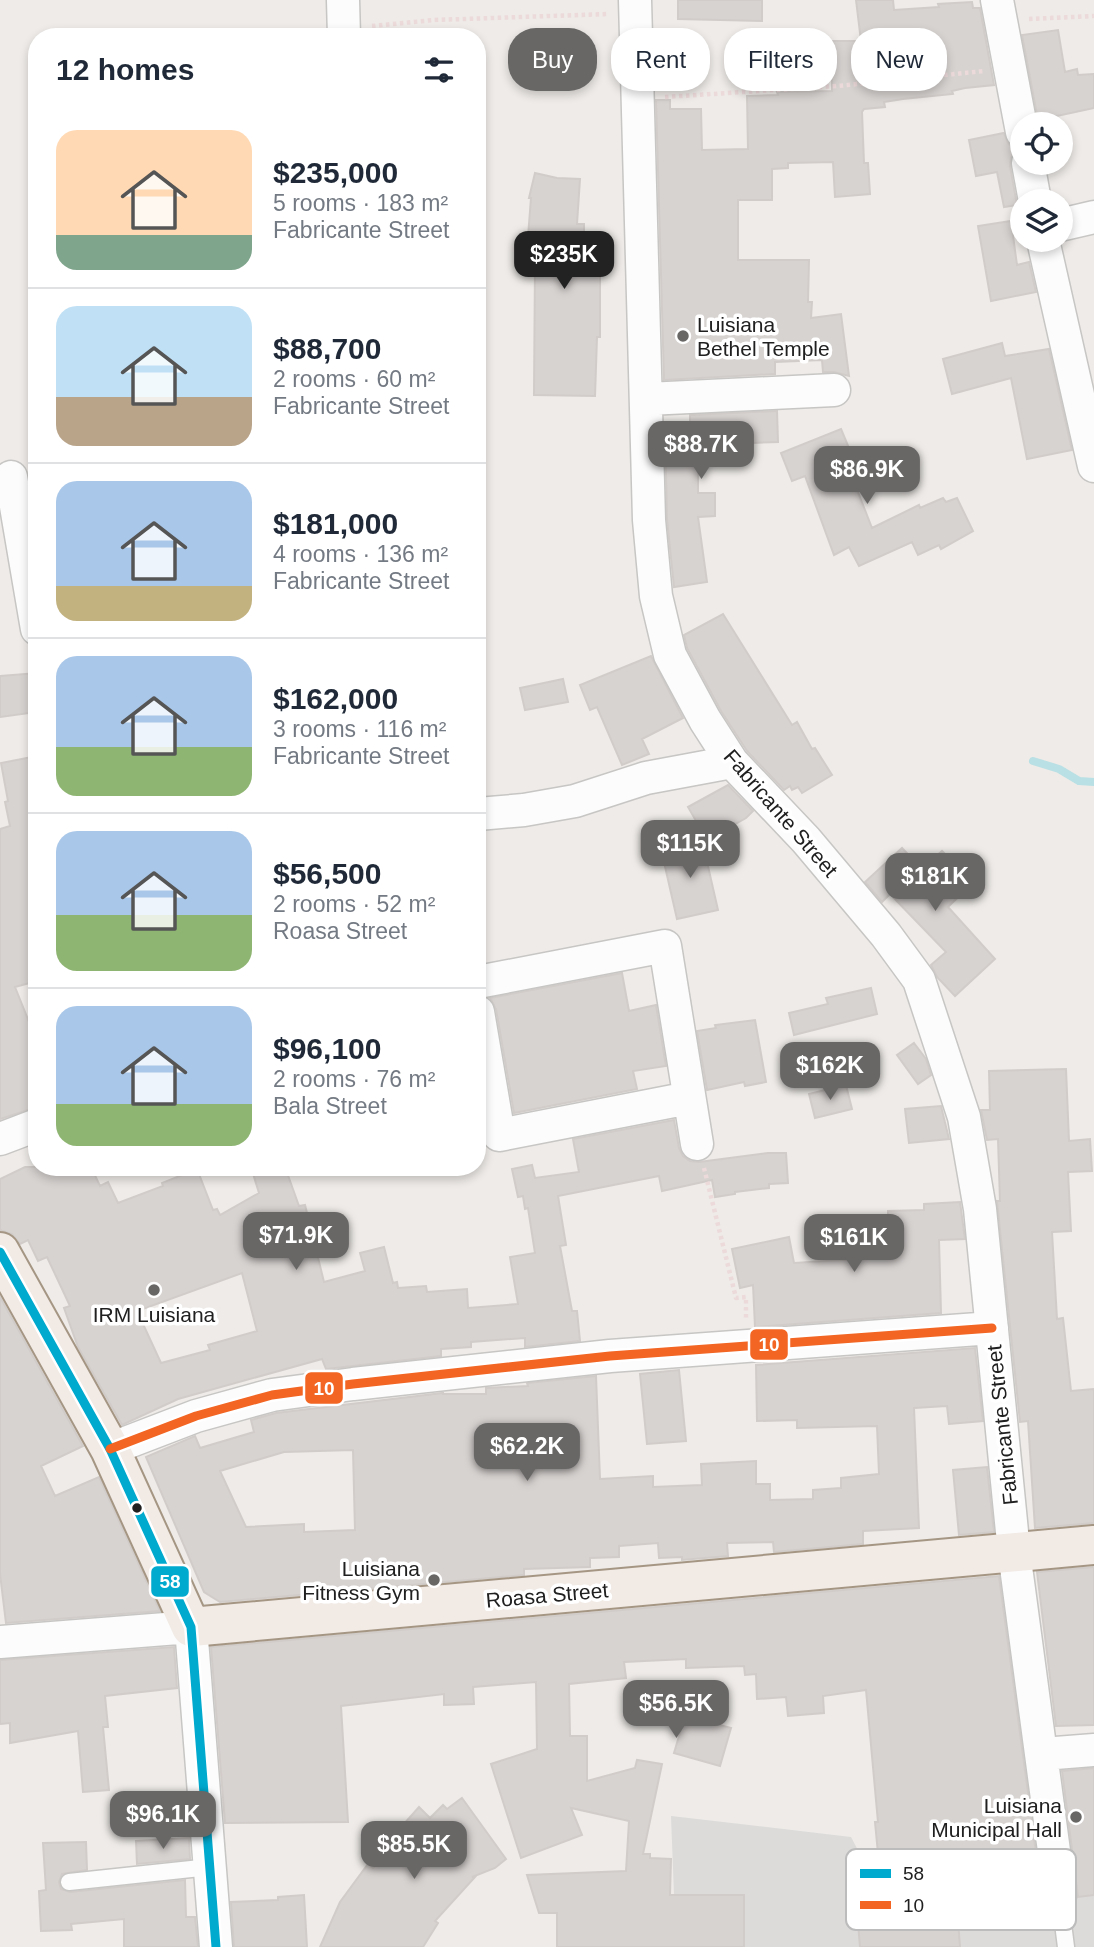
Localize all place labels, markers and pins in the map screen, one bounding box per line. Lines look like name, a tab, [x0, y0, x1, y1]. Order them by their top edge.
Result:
pin: $235K	[515, 232, 613, 291]
place label: Luisiana Bethel Temple	[697, 313, 830, 360]
marker: Luisiana Bethel Temple	[675, 328, 691, 344]
pin: $88.7K	[644, 421, 758, 481]
pin: $86.9K	[810, 447, 924, 506]
pin: $115K	[641, 820, 739, 880]
pin: $181K	[886, 853, 984, 913]
pin: $162K	[781, 1042, 879, 1102]
pin: $71.9K	[239, 1212, 353, 1272]
pin: $161K	[805, 1214, 903, 1274]
marker: IRM Luisiana	[146, 1282, 162, 1298]
place label: IRM Luisiana	[93, 1303, 216, 1326]
pin: $62.2K	[470, 1424, 584, 1483]
unlabelled marker	[130, 1501, 144, 1515]
place label: Luisiana Fitness Gym	[302, 1557, 420, 1604]
marker: Luisiana Fitness Gym	[426, 1572, 442, 1588]
pin: $56.5K	[619, 1680, 733, 1740]
pin: $96.1K	[106, 1792, 220, 1851]
place label: Luisiana Municipal Hall	[931, 1794, 1062, 1841]
marker: Luisiana Municipal Hall	[1068, 1809, 1084, 1825]
pin: $85.5K	[357, 1822, 471, 1881]

